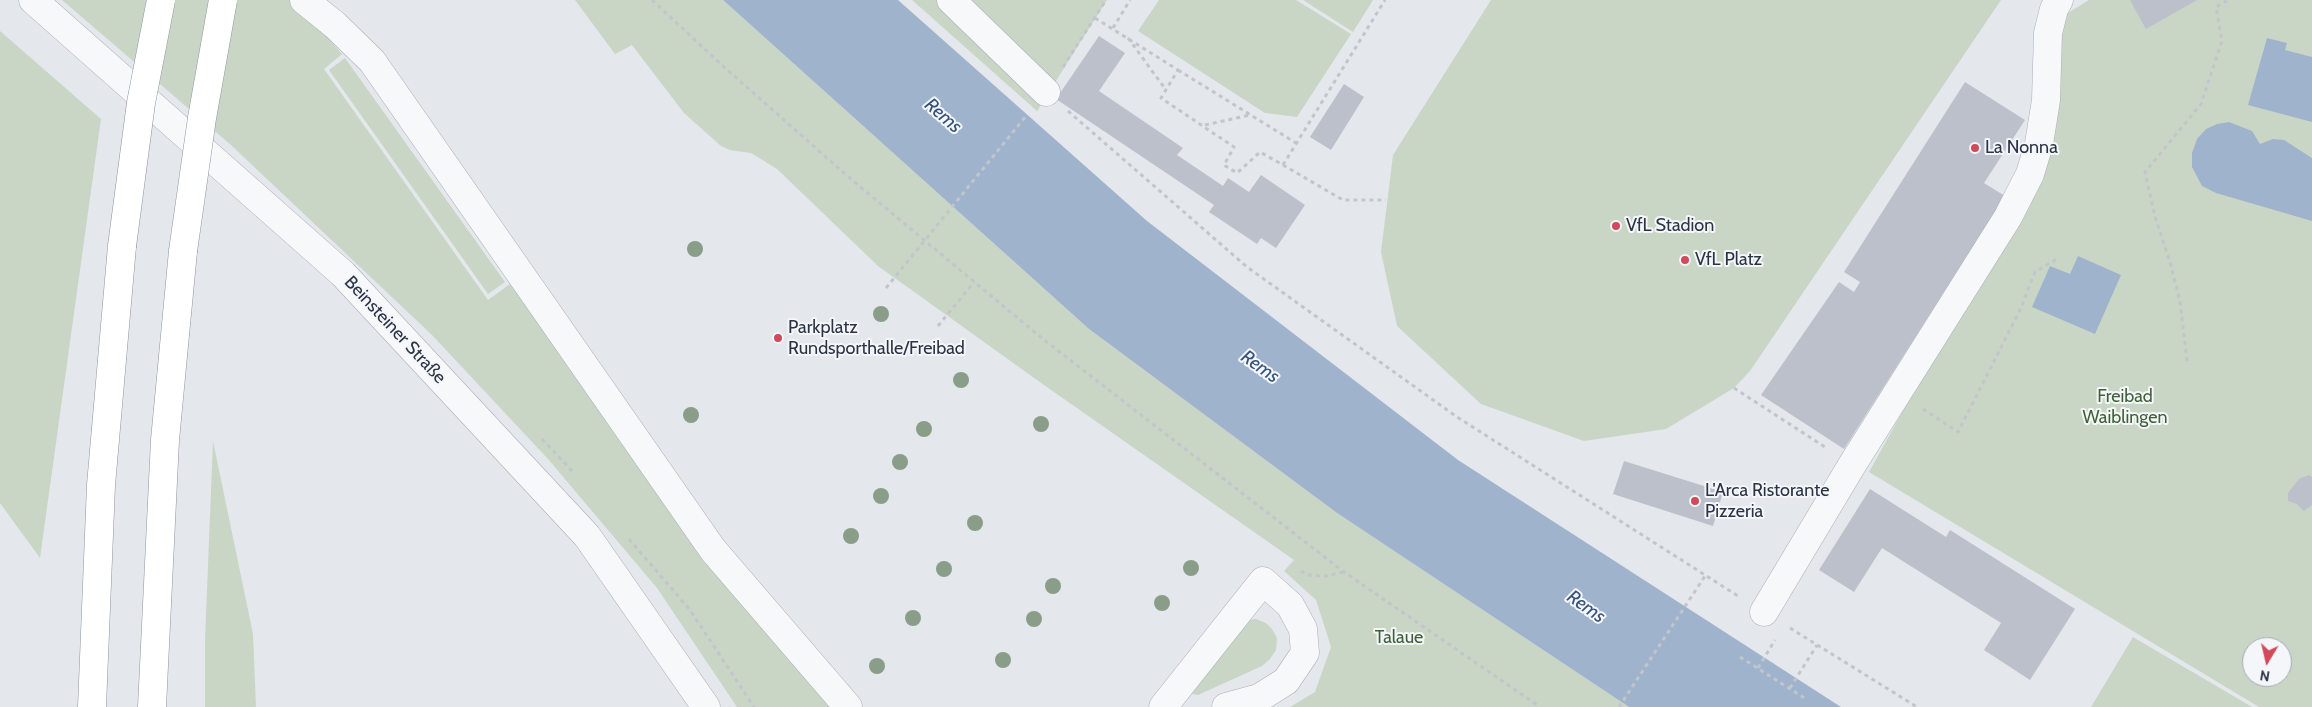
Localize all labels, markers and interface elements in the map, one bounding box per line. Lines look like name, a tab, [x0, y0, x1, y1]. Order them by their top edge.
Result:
water label: Rems	[920, 94, 966, 138]
place label: La Nonna	[1985, 137, 2058, 159]
marker: La Nonna	[1969, 142, 1981, 154]
place label: VfL Stadion	[1626, 215, 1714, 237]
marker: VfL Stadion	[1610, 220, 1622, 232]
place label: VfL Platz	[1695, 249, 1762, 271]
marker: VfL Platz	[1679, 254, 1691, 266]
street label: Beinsteiner Straße	[340, 272, 450, 388]
place label: Parkplatz Rundsporthalle/Freibad	[788, 317, 965, 359]
marker: Parkplatz Rundsporthalle/Freibad	[772, 332, 784, 344]
water label: Rems	[1236, 346, 1284, 388]
park label: Freibad Waiblingen	[2082, 386, 2168, 428]
place label: L'Arca Ristorante Pizzeria	[1705, 480, 1829, 522]
marker: L'Arca Ristorante Pizzeria	[1689, 495, 1701, 507]
water label: Rems	[1562, 586, 1610, 628]
park label: Talaue	[1375, 627, 1423, 649]
north arrow	[2242, 637, 2292, 687]
text: N	[2259, 666, 2271, 685]

